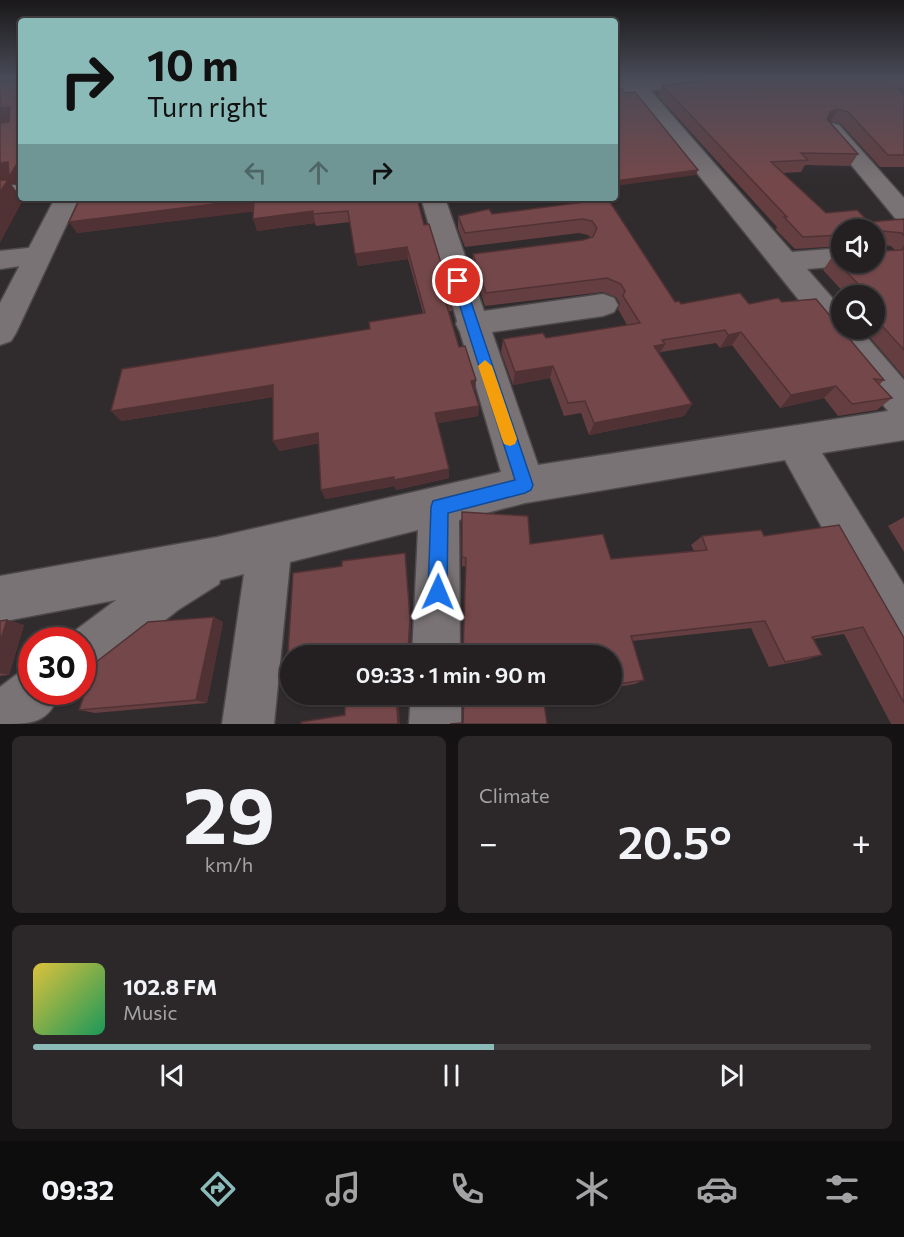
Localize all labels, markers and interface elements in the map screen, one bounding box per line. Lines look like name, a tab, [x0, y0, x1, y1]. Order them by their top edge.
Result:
text: 10 m	[147, 38, 239, 90]
icon: right	[48, 42, 126, 120]
text: Turn right	[147, 90, 267, 123]
icon: left	[239, 156, 272, 189]
icon: ahead	[302, 156, 335, 189]
icon: right	[365, 156, 398, 189]
map controls	[831, 219, 885, 339]
button: sound	[831, 219, 885, 273]
pin	[432, 255, 483, 306]
icon: arrive	[441, 264, 474, 297]
button: search	[831, 285, 885, 339]
position arrow	[406, 560, 470, 624]
speed limit sign: 30	[18, 627, 96, 705]
text: 09:33 · 1 min · 90 m	[356, 661, 546, 688]
text: 29	[183, 765, 275, 860]
text: Climate	[479, 783, 549, 807]
text: 20.5°	[618, 813, 732, 868]
text: −	[479, 821, 498, 862]
text: +	[852, 821, 871, 862]
text: km/h	[205, 852, 253, 876]
text: 102.8 FM	[123, 973, 217, 1000]
text: Music	[123, 1000, 177, 1024]
icon: previous	[156, 1059, 189, 1092]
icon: pause	[435, 1059, 468, 1092]
icon: next	[715, 1059, 748, 1092]
icon: directions	[197, 1168, 239, 1210]
icon: music	[322, 1168, 364, 1210]
icon: phone	[446, 1168, 488, 1210]
icon: climate	[571, 1168, 613, 1210]
icon: car	[696, 1168, 738, 1210]
icon: filters	[821, 1168, 863, 1210]
text: 09:32	[41, 1173, 114, 1206]

